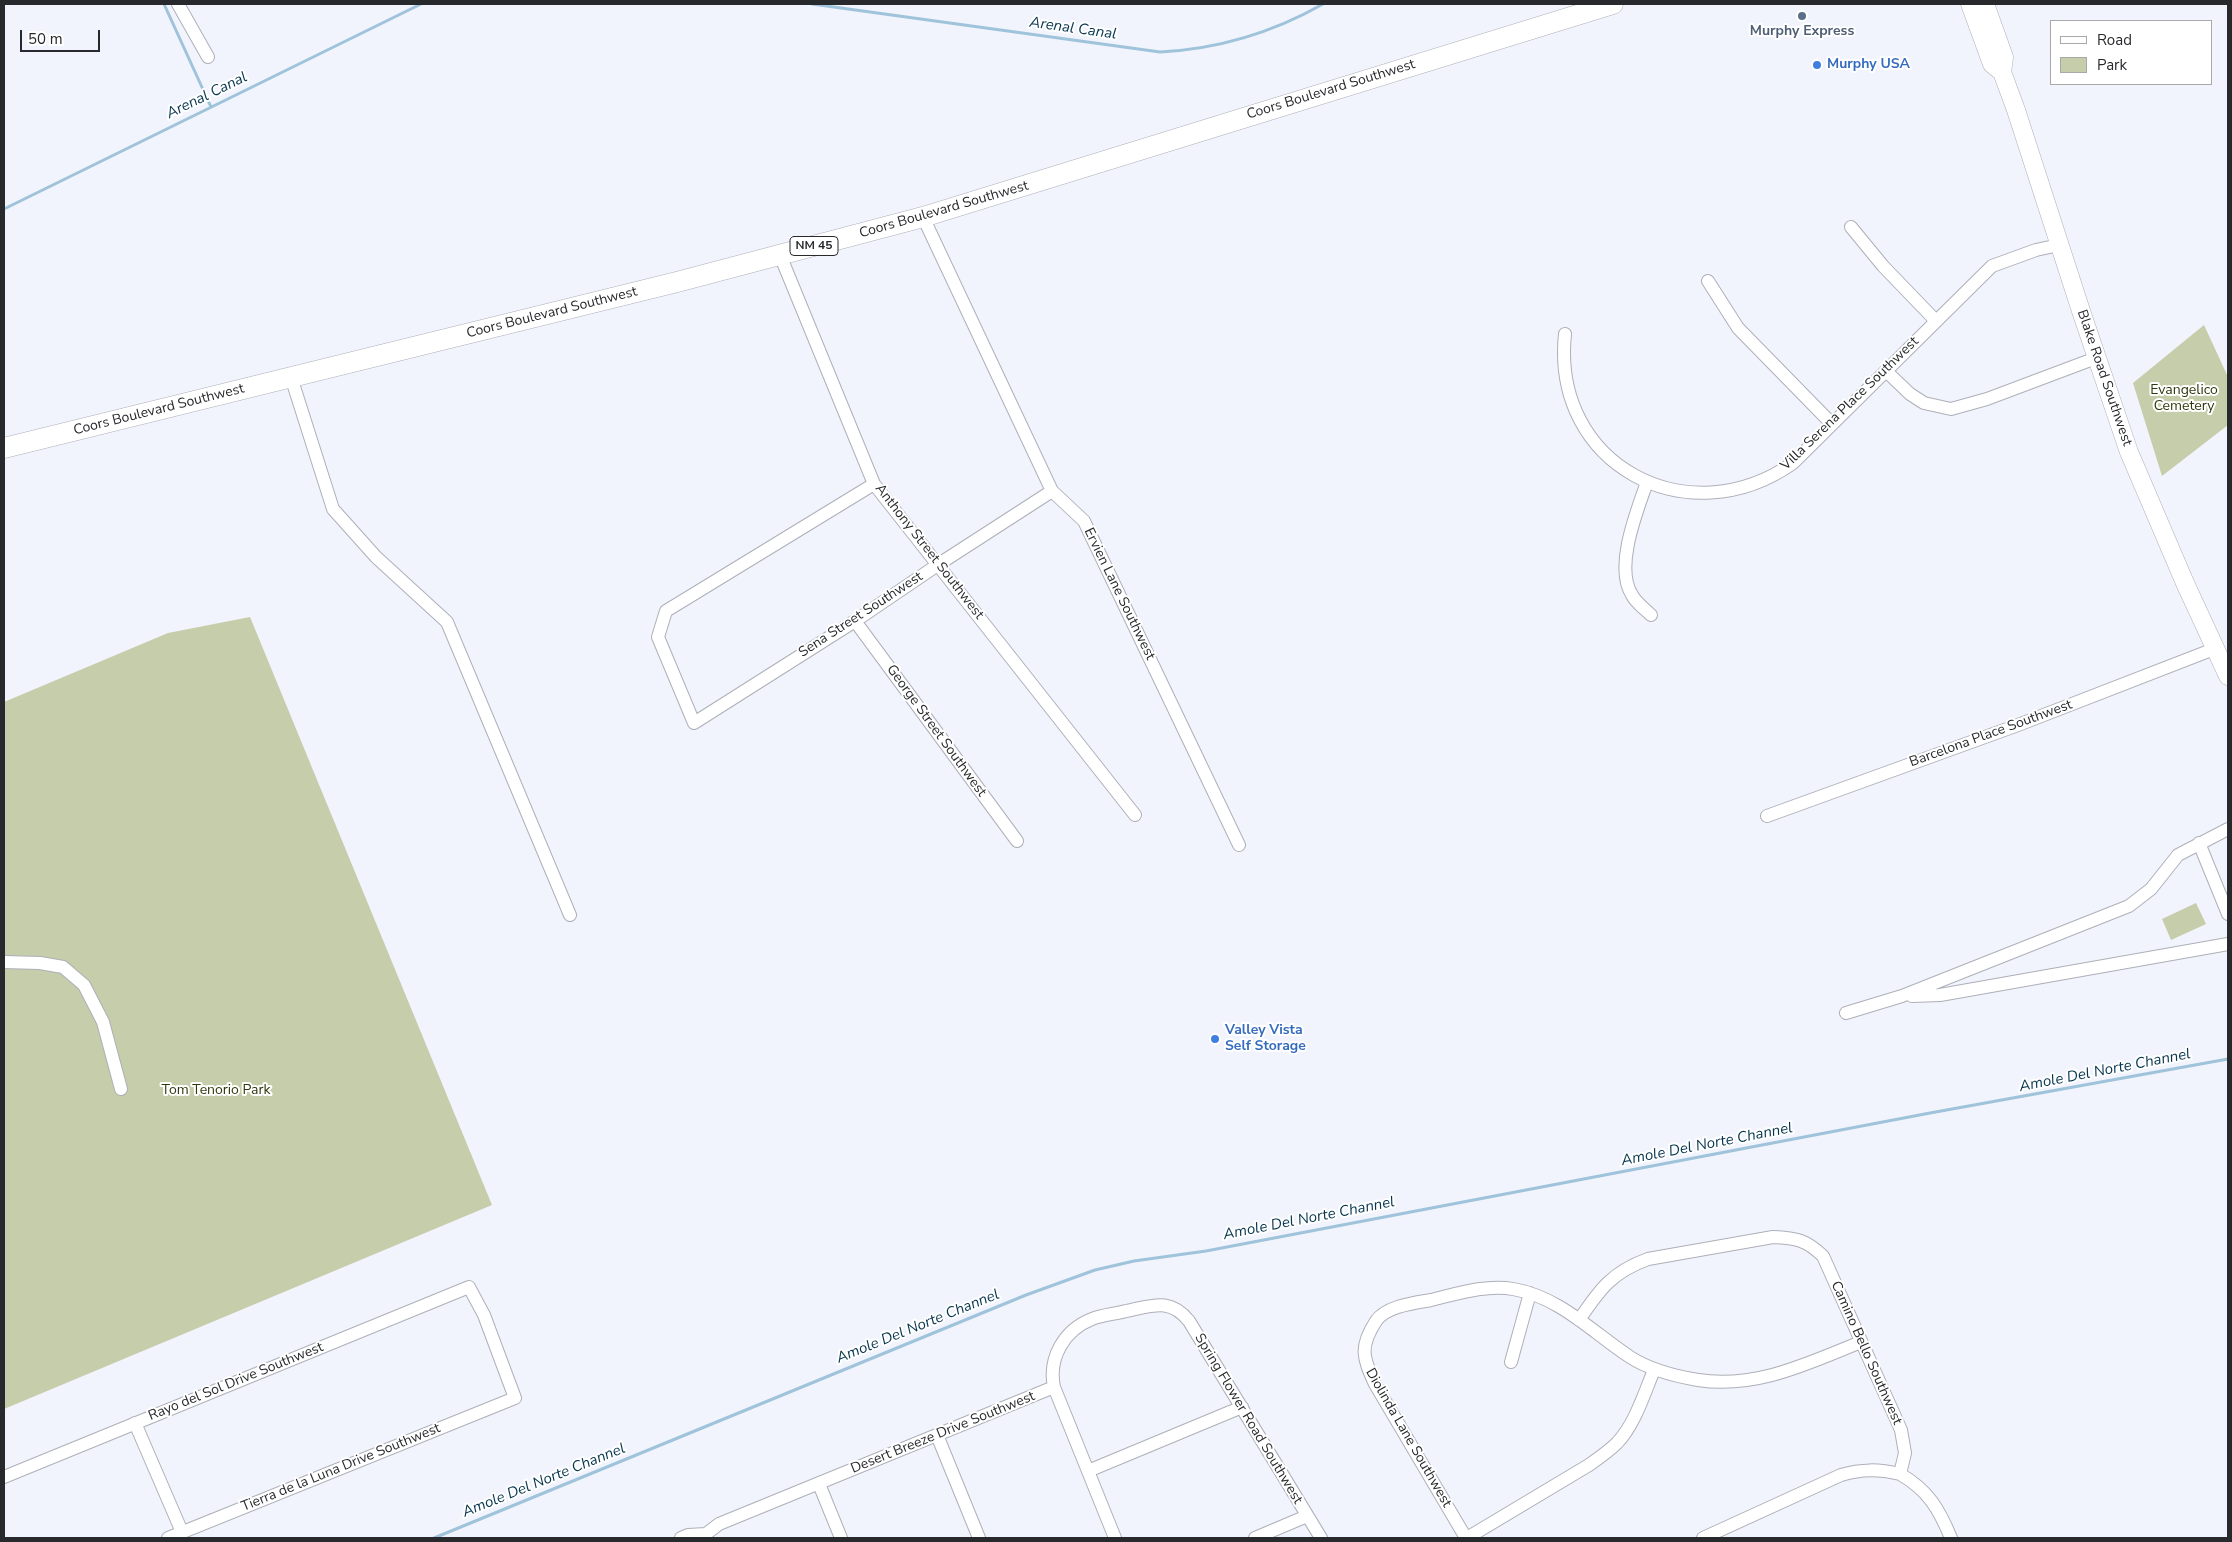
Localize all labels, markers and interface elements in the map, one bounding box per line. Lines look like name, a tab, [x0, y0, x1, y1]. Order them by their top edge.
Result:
marker: Murphy Express	[1796, 10, 1808, 22]
water label: Arenal Canal	[1028, 14, 1118, 44]
scale bar	[22, 20, 102, 52]
legend	[2050, 20, 2212, 85]
place label: Murphy Express	[1750, 24, 1854, 40]
text: 50 m	[28, 29, 63, 49]
text: Road	[2097, 30, 2132, 50]
text: Park	[2097, 55, 2127, 75]
street label: Coors Boulevard Southwest	[1245, 56, 1417, 124]
place label: Murphy USA	[1827, 57, 1910, 73]
marker: Murphy USA	[1811, 59, 1823, 71]
water label: Arenal Canal	[164, 69, 250, 123]
street label: Coors Boulevard Southwest	[857, 178, 1031, 242]
road number: NM 45	[790, 237, 838, 256]
street label: Coors Boulevard Southwest	[465, 284, 639, 342]
street label: Blake Road Southwest	[2073, 308, 2135, 448]
street label: Villa Serena Place Southwest	[1778, 334, 1922, 474]
street label: Coors Boulevard Southwest	[72, 381, 246, 439]
park label: Evangelico Cemetery	[2150, 383, 2218, 416]
street label: Anthony Street Southwest	[871, 481, 987, 623]
street label: Ervien Lane Southwest	[1080, 525, 1158, 663]
street label: Sena Street Southwest	[796, 569, 926, 661]
street label: George Street Southwest	[882, 662, 990, 800]
street label: Barcelona Place Southwest	[1907, 697, 2075, 771]
place label: Valley Vista Self Storage	[1225, 1023, 1306, 1056]
marker: Valley Vista Self Storage	[1209, 1033, 1221, 1045]
water label: Amole Del Norte Channel	[2018, 1046, 2192, 1096]
park label: Tom Tenorio Park	[162, 1083, 270, 1099]
water label: Amole Del Norte Channel	[1620, 1120, 1794, 1170]
water label: Amole Del Norte Channel	[1222, 1194, 1396, 1244]
street label: Camino Bello Southwest	[1827, 1279, 1905, 1427]
water label: Amole Del Norte Channel	[834, 1286, 1002, 1368]
street label: Spring Flower Road Southwest	[1190, 1331, 1306, 1507]
street label: Rayo del Sol Drive Southwest	[146, 1339, 326, 1425]
street label: Diolinda Lane Southwest	[1361, 1366, 1455, 1510]
street label: Desert Breeze Drive Southwest	[849, 1388, 1037, 1478]
street label: Tierra de la Luna Drive Southwest	[239, 1420, 443, 1516]
water label: Amole Del Norte Channel	[460, 1440, 628, 1522]

